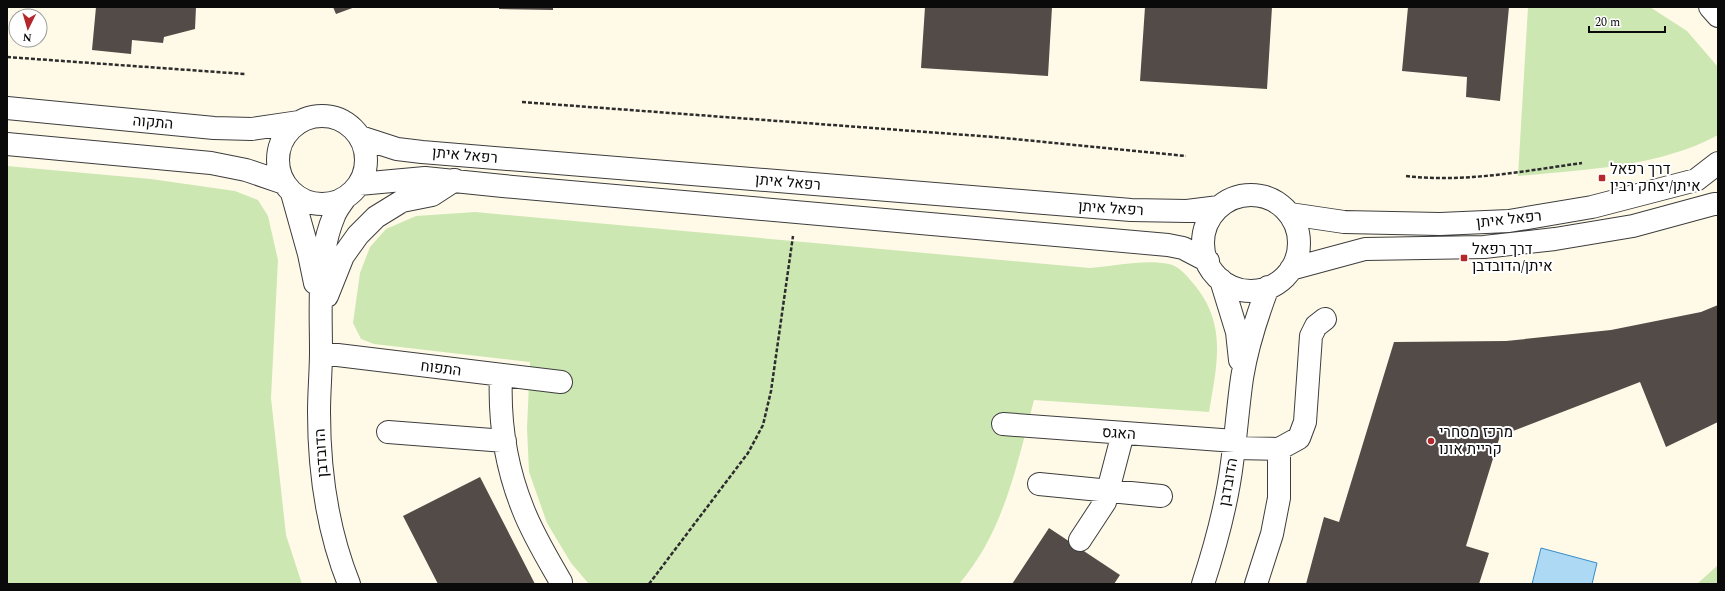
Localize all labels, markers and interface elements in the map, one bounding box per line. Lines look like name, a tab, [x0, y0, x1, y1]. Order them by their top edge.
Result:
north arrow	[8, 8, 48, 48]
scale bar	[1589, 8, 1665, 34]
text: 20 m	[1595, 13, 1620, 32]
text: N	[22, 29, 32, 46]
street label: התקוה	[132, 109, 174, 136]
street label: רפאל איתן	[431, 141, 499, 170]
place label: דרך רפאל איתן/יצחק רבין	[1610, 158, 1701, 198]
street label: רפאל איתן	[754, 168, 822, 197]
marker: דרך רפאל איתן/יצחק רבין	[1597, 173, 1607, 183]
street label: רפאל איתן	[1077, 195, 1145, 222]
street label: רפאל איתן	[1475, 205, 1543, 234]
place label: דרך רפאל איתן/הדובדבן	[1472, 238, 1553, 278]
marker: דרך רפאל איתן/הדובדבן	[1459, 253, 1469, 263]
street label: התפוח	[419, 355, 463, 382]
street label: האגס	[1101, 421, 1137, 446]
place label: מרכז מסחרי קריית אונו	[1439, 421, 1513, 461]
street label: הדובדבן	[308, 428, 335, 478]
marker: מרכז מסחרי קריית אונו	[1426, 436, 1436, 446]
street label: הדובדבן	[1213, 456, 1244, 508]

